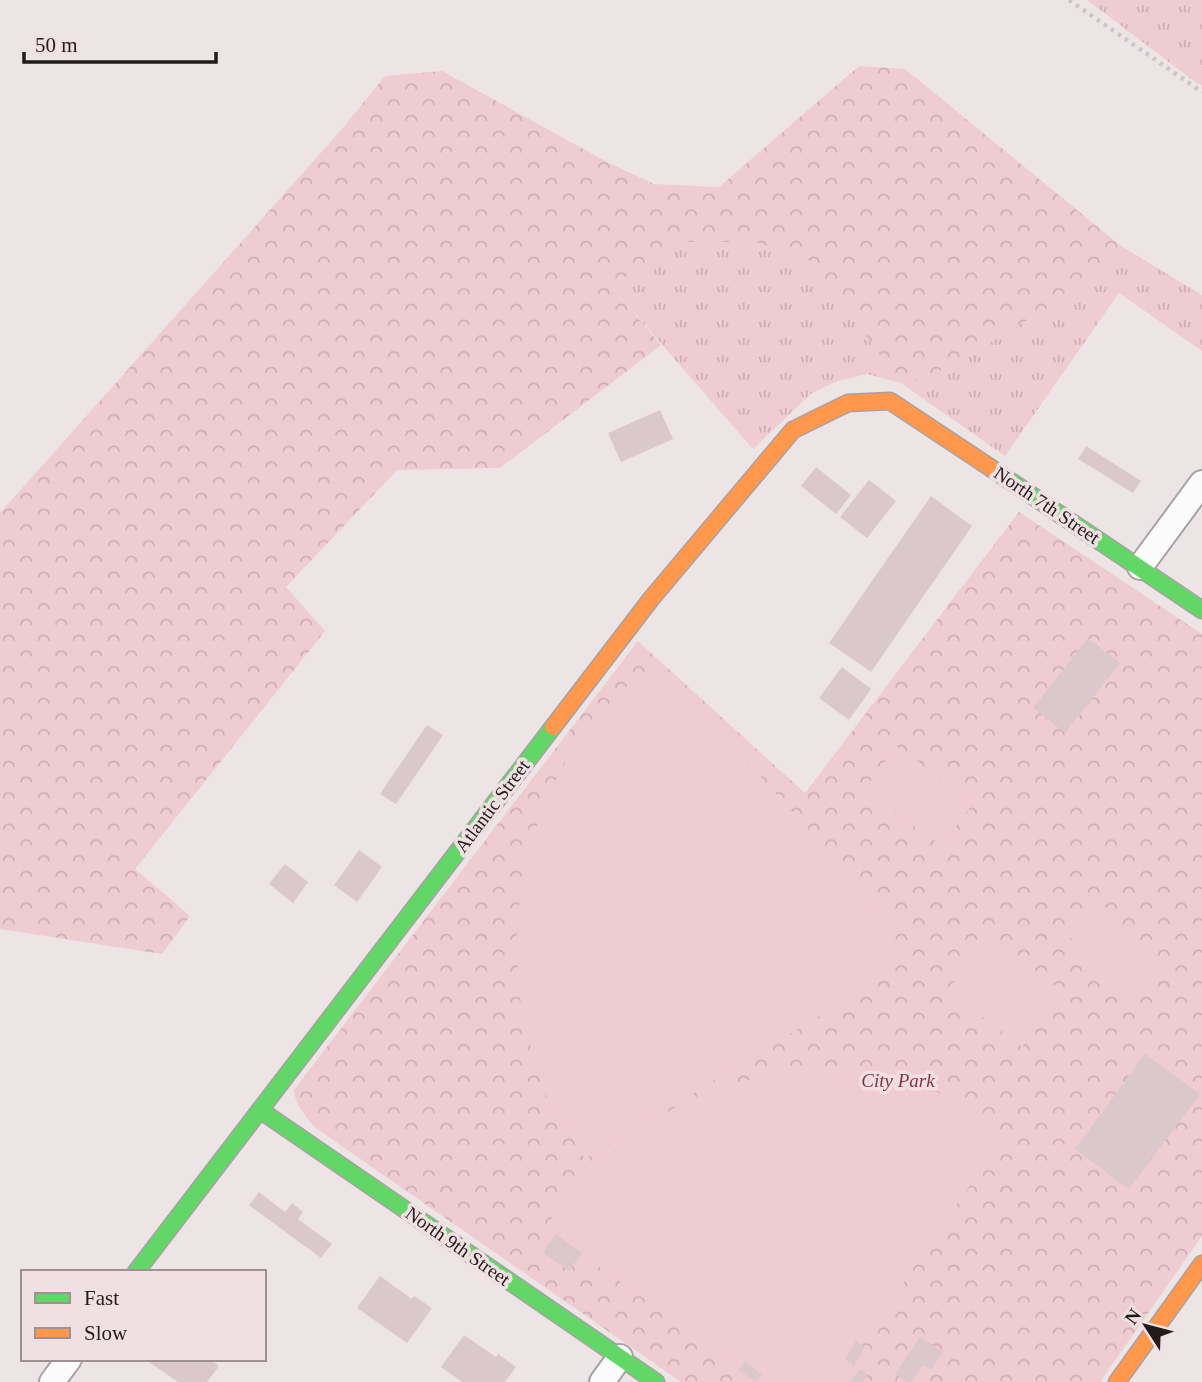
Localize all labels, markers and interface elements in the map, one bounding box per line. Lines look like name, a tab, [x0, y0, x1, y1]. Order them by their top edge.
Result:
scale bar	[24, 21, 217, 65]
text: 50 m	[35, 33, 78, 57]
street label: North 7th Street	[990, 462, 1104, 548]
street label: Atlantic Street	[450, 755, 534, 856]
park label: City Park	[861, 1070, 935, 1091]
street label: North 9th Street	[402, 1202, 515, 1290]
legend	[21, 1270, 266, 1361]
text: Fast	[84, 1286, 119, 1310]
north arrow	[1111, 1291, 1181, 1361]
text: N	[1120, 1304, 1145, 1328]
text: Slow	[84, 1321, 128, 1345]

